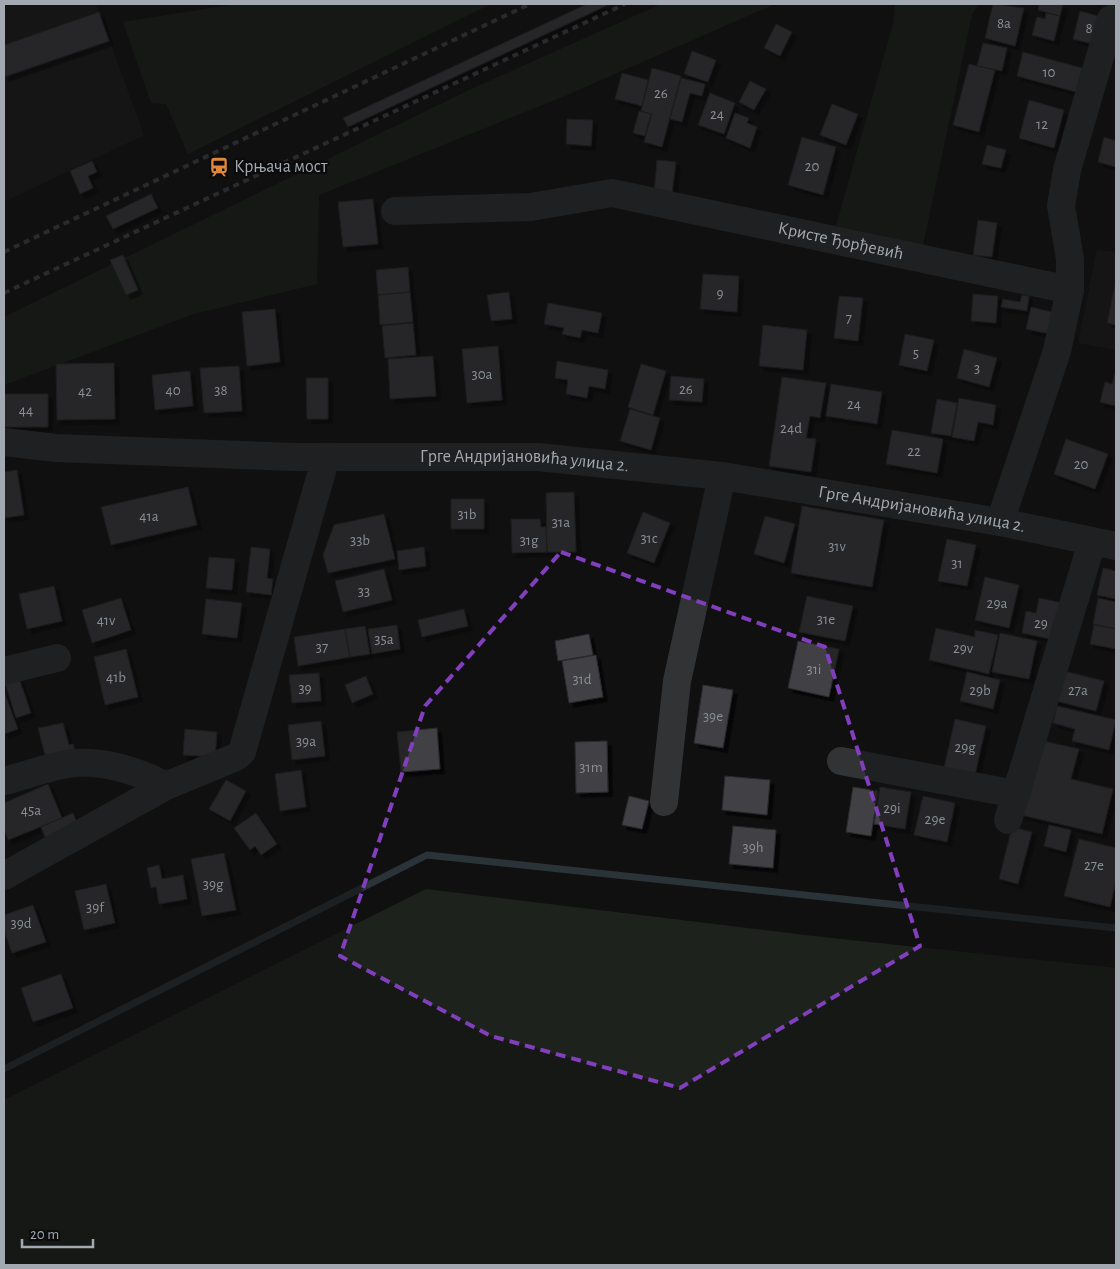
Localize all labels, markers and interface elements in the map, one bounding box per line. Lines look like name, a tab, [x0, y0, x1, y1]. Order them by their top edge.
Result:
house number: 8a	[997, 16, 1011, 31]
house number: 8	[1085, 21, 1093, 36]
house number: 10	[1042, 65, 1056, 80]
house number: 26	[654, 86, 668, 101]
house number: 24	[710, 107, 724, 122]
house number: 12	[1036, 117, 1048, 132]
station icon: Крњача мост	[208, 156, 230, 178]
place label: Крњача мост	[234, 158, 328, 176]
house number: 20	[805, 159, 819, 174]
street label: Кристе Ђорђевић	[776, 219, 905, 263]
house number: 9	[716, 286, 724, 301]
house number: 7	[846, 311, 852, 326]
house number: 5	[913, 346, 919, 361]
house number: 3	[974, 361, 980, 376]
house number: 30a	[471, 367, 493, 382]
house number: 26	[679, 382, 693, 397]
house number: 40	[165, 383, 181, 398]
house number: 38	[214, 383, 228, 398]
house number: 42	[78, 384, 92, 399]
house number: 24	[847, 397, 861, 412]
house number: 44	[19, 403, 33, 418]
house number: 24d	[780, 421, 802, 436]
house number: 22	[907, 444, 921, 459]
street label: Грге Андријановића улица 2.	[420, 448, 630, 475]
house number: 20	[1074, 457, 1088, 472]
street label: Грге Андријановића улица 2.	[817, 483, 1027, 536]
house number: 31b	[457, 507, 477, 522]
house number: 41a	[139, 509, 159, 524]
house number: 31a	[552, 515, 570, 530]
house number: 31c	[640, 531, 658, 546]
house number: 33b	[350, 533, 370, 548]
house number: 31g	[520, 533, 539, 548]
house number: 31v	[828, 539, 846, 554]
house number: 31	[951, 556, 963, 571]
house number: 33	[358, 584, 370, 599]
house number: 29a	[987, 596, 1007, 611]
house number: 31e	[817, 612, 835, 627]
house number: 41v	[97, 613, 116, 628]
house number: 29	[1034, 616, 1048, 631]
house number: 35a	[374, 632, 394, 647]
house number: 37	[316, 640, 328, 655]
house number: 29v	[953, 641, 974, 656]
house number: 31i	[807, 662, 821, 677]
house number: 41b	[106, 670, 126, 685]
house number: 31d	[572, 672, 592, 687]
house number: 39	[298, 681, 312, 696]
house number: 29b	[969, 683, 991, 698]
house number: 27a	[1068, 683, 1088, 698]
house number: 39e	[703, 709, 723, 724]
house number: 39a	[296, 734, 316, 749]
house number: 29g	[954, 740, 976, 755]
house number: 31m	[579, 760, 603, 775]
house number: 29i	[883, 801, 901, 816]
house number: 45a	[21, 803, 41, 818]
house number: 29e	[925, 812, 945, 827]
house number: 39h	[742, 840, 764, 855]
house number: 27e	[1084, 858, 1104, 873]
house number: 39g	[203, 877, 224, 892]
house number: 39f	[86, 900, 105, 915]
house number: 39d	[10, 916, 32, 931]
scale bar	[22, 1216, 94, 1248]
text: 20 m	[30, 1227, 59, 1242]

